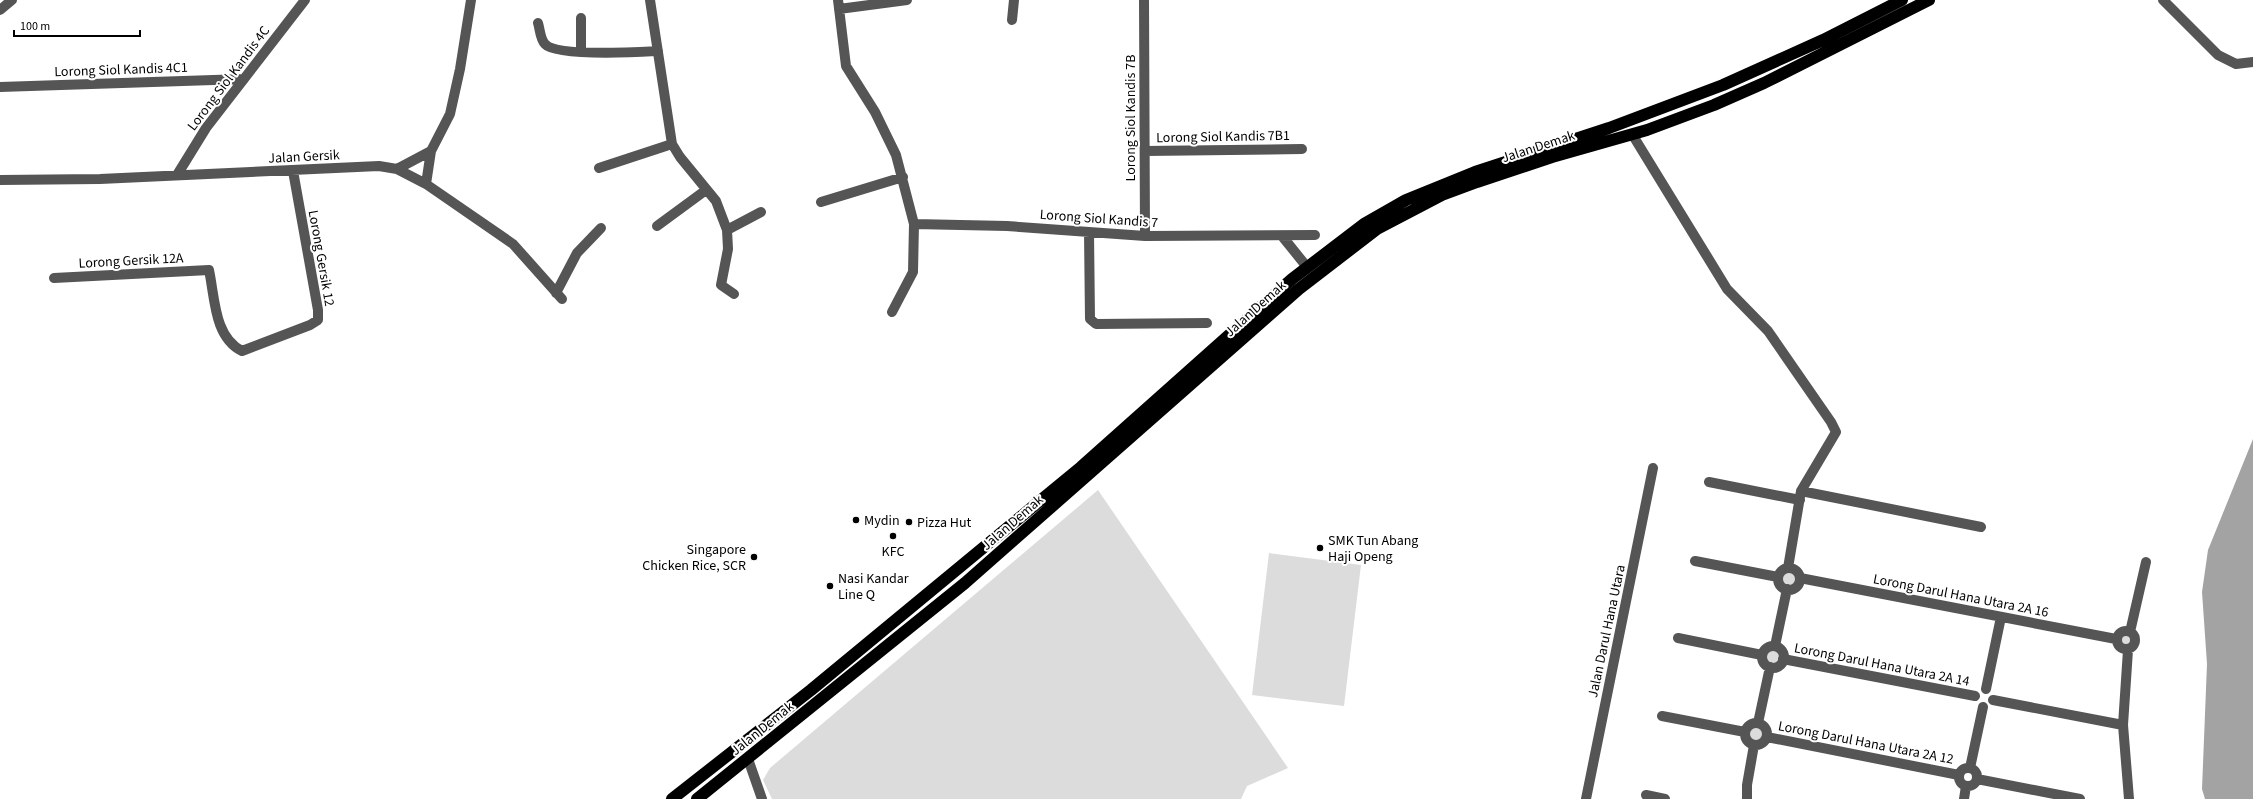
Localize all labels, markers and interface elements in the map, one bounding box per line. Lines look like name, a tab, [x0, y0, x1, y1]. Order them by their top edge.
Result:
scale bar	[14, 12, 140, 38]
text: 100 m	[20, 18, 50, 35]
street label: Lorong Siol Kandis 4C	[183, 22, 275, 135]
street label: Lorong Siol Kandis 7B	[1121, 55, 1141, 181]
street label: Lorong Siol Kandis 4C1	[54, 58, 188, 82]
street label: Lorong Siol Kandis 7B1	[1156, 126, 1290, 148]
street label: Jalan Demak	[1499, 126, 1578, 168]
street label: Jalan Gersik	[268, 145, 340, 169]
street label: Lorong Siol Kandis 7	[1039, 205, 1159, 233]
street label: Lorong Gersik 12	[303, 208, 339, 308]
street label: Lorong Gersik 12A	[78, 248, 184, 274]
street label: Jalan Demak	[1221, 276, 1291, 342]
street label: Jalan Demak	[977, 490, 1048, 555]
place label: Mydin	[864, 511, 900, 531]
place label: Pizza Hut	[917, 513, 972, 533]
marker: Mydin	[851, 515, 861, 525]
marker: Pizza Hut	[904, 517, 914, 527]
marker: KFC	[888, 531, 898, 541]
place label: SMK Tun Abang Haji Openg	[1328, 531, 1418, 567]
place label: Singapore Chicken Rice, SCR	[642, 540, 746, 576]
place label: KFC	[882, 542, 904, 562]
marker: SMK Tun Abang Haji Openg	[1315, 543, 1325, 553]
marker: Singapore Chicken Rice, SCR	[749, 552, 759, 562]
street label: Jalan Darul Hana Utara	[1583, 563, 1631, 699]
place label: Nasi Kandar Line Q	[838, 569, 909, 605]
street label: Lorong Darul Hana Utara 2A 16	[1871, 569, 2050, 623]
marker: Nasi Kandar Line Q	[825, 581, 835, 591]
street label: Lorong Darul Hana Utara 2A 14	[1792, 638, 1971, 692]
street label: Jalan Demak	[727, 697, 799, 760]
street label: Lorong Darul Hana Utara 2A 12	[1776, 716, 1955, 770]

